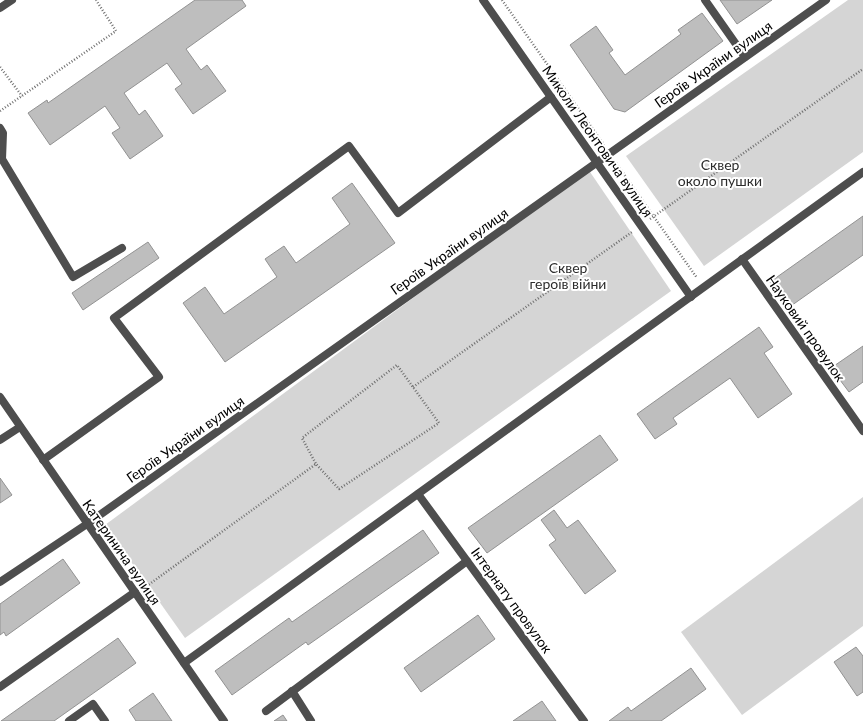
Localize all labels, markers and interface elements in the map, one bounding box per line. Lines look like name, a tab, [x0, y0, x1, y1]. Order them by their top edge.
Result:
street label: Героїв України вулиця	[651, 17, 775, 111]
street label: Миколи Леонтовича вулиця	[539, 62, 657, 220]
park label: Сквер около пушки	[678, 156, 762, 189]
street label: Героїв України вулиця	[387, 204, 511, 298]
park label: Сквер героїв війни	[530, 259, 606, 292]
street label: Науковий провулок	[763, 271, 850, 385]
street label: Героїв України вулиця	[123, 392, 247, 486]
street label: Катеринича вулиця	[79, 496, 165, 608]
street label: Інтернату провулок	[468, 544, 557, 657]

